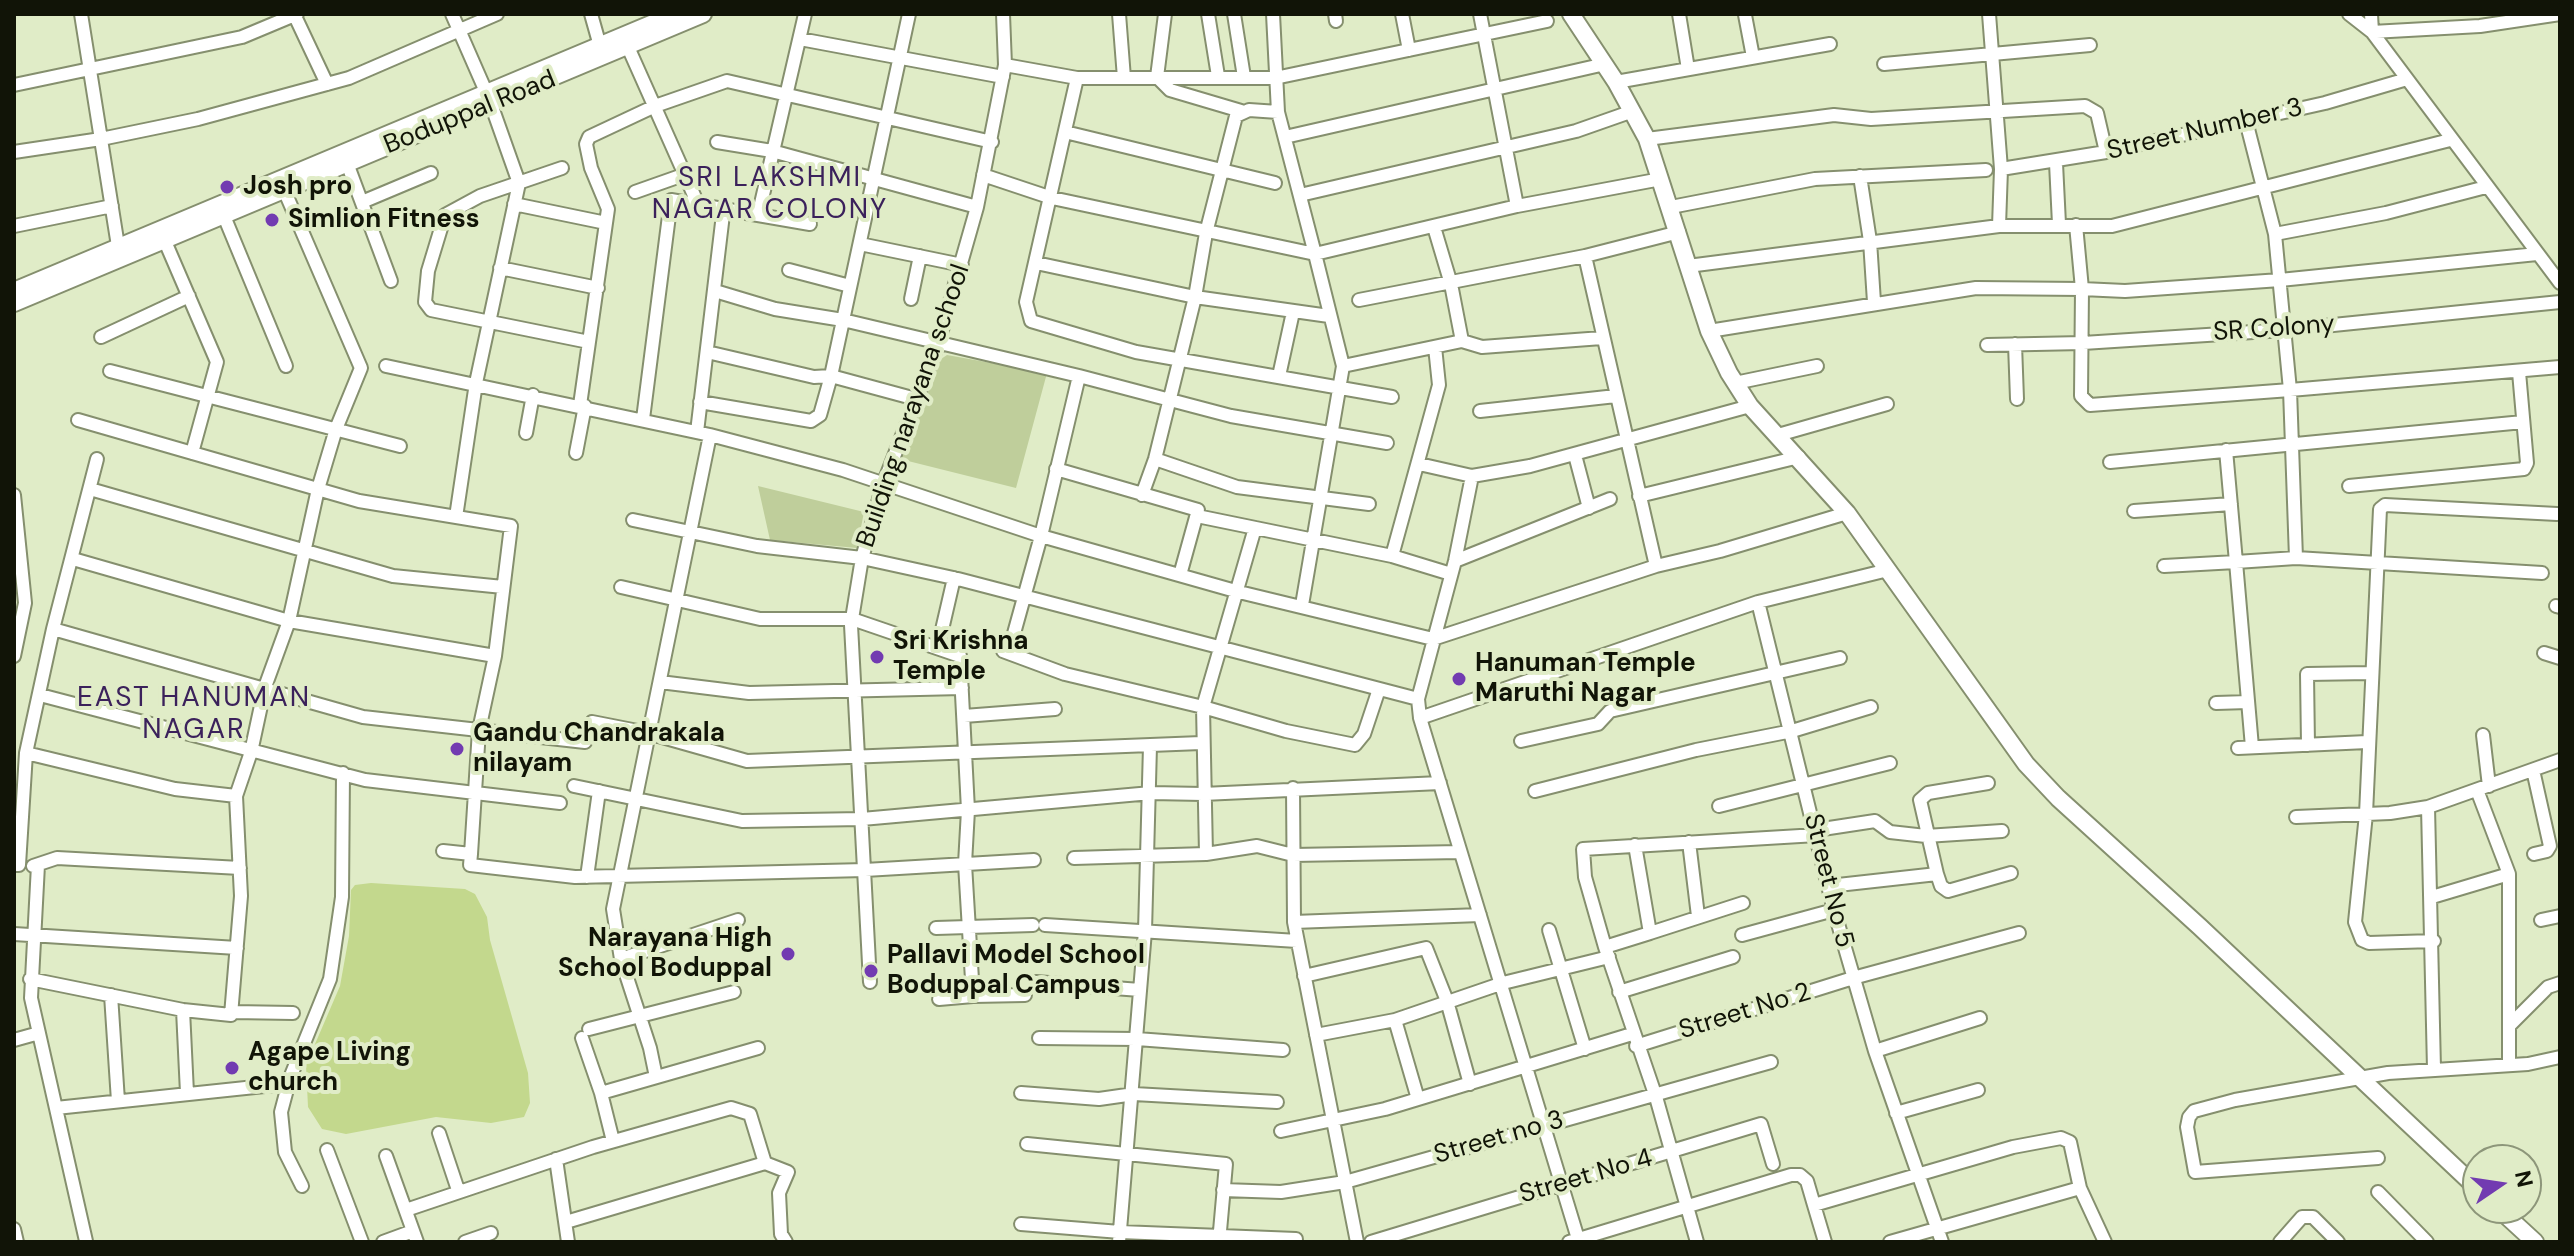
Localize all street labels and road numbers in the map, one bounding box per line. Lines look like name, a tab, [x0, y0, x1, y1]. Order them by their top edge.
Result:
street label: Boduppal Road	[380, 64, 560, 162]
street label: Street Number 3	[2104, 92, 2306, 168]
street label: Building narayana school	[851, 260, 977, 552]
street label: SR Colony	[2212, 309, 2336, 349]
street label: Street No 5	[1796, 811, 1860, 951]
street label: Street No 2	[1675, 977, 1815, 1047]
street label: Street no 3	[1431, 1105, 1567, 1171]
street label: Street No 4	[1516, 1143, 1656, 1211]

